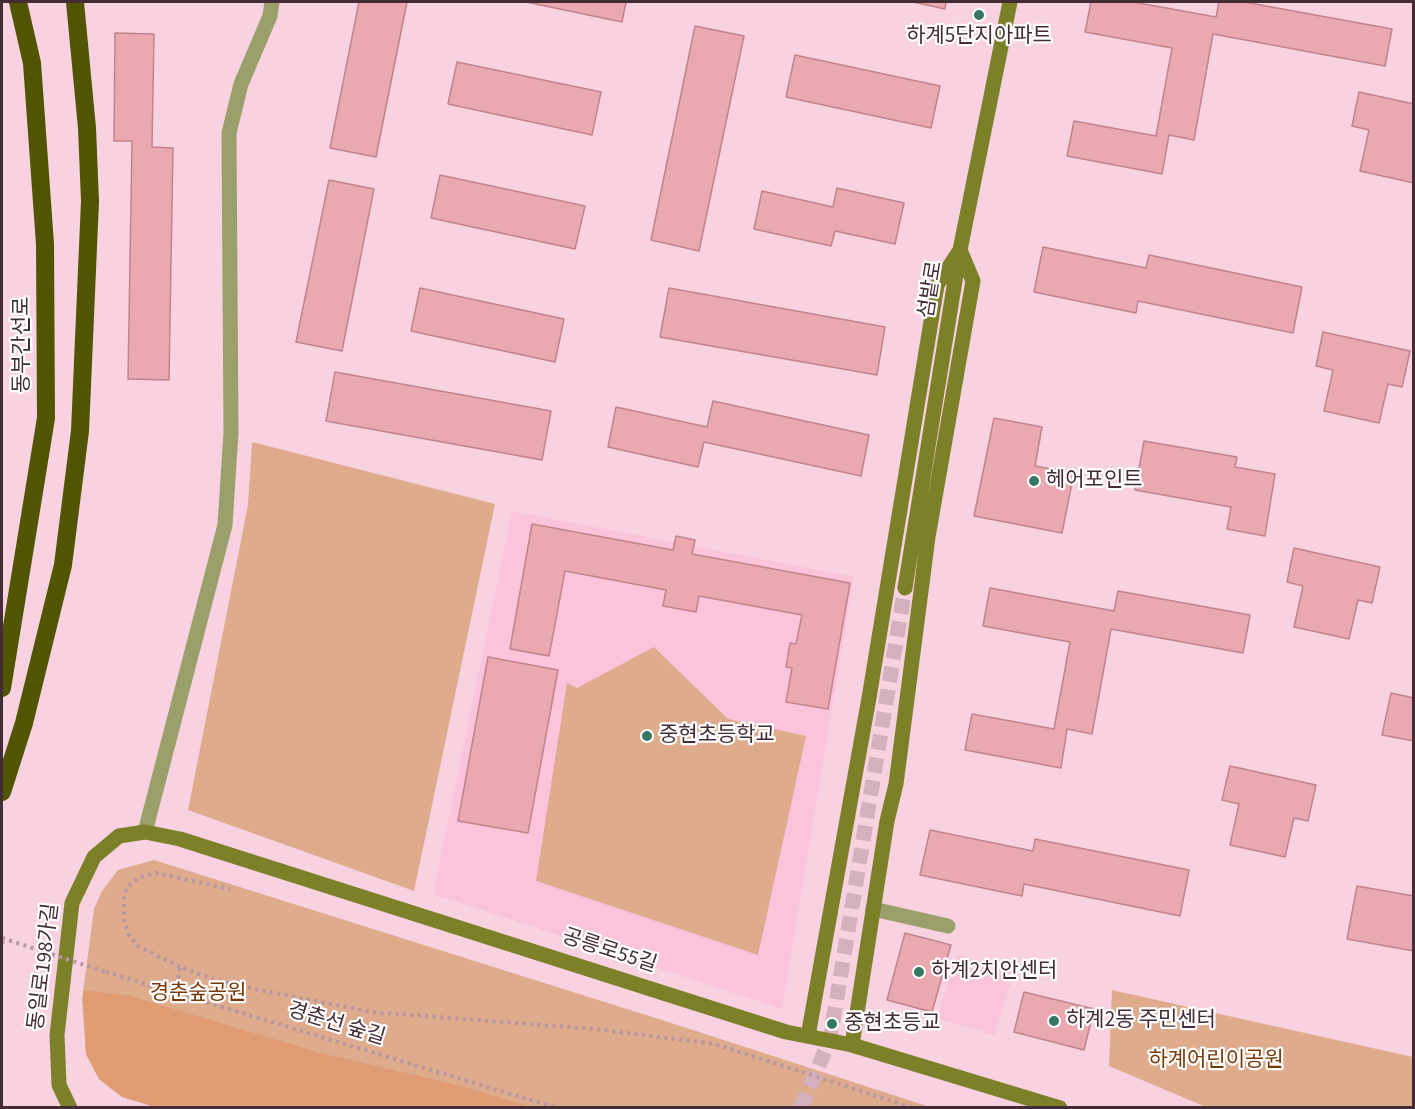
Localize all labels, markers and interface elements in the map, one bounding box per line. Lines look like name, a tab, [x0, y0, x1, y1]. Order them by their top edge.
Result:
marker: 하계5단지아파트	[972, 8, 986, 22]
place label: 하계5단지아파트	[906, 24, 1052, 50]
street label: 섬밭로	[915, 259, 949, 321]
street label: 동부간선로	[10, 297, 36, 393]
place label: 헤어포인트	[1046, 468, 1143, 494]
marker: 헤어포인트	[1027, 474, 1041, 488]
place label: 중현초등학교	[659, 723, 775, 749]
marker: 중현초등학교	[640, 729, 654, 743]
street label: 동일로198가길	[25, 902, 65, 1032]
street label: 공릉로55길	[558, 925, 660, 979]
place label: 하계2치안센터	[931, 959, 1057, 985]
marker: 하계2치안센터	[912, 965, 926, 979]
park label: 경춘숲공원	[150, 981, 246, 1007]
street label: 경춘선 숲길	[284, 998, 388, 1052]
place label: 하계2동 주민센터	[1066, 1008, 1216, 1034]
place label: 중현초등교	[844, 1011, 941, 1037]
marker: 하계2동 주민센터	[1047, 1014, 1061, 1028]
marker: 중현초등교	[825, 1017, 839, 1031]
park label: 하계어린이공원	[1148, 1048, 1284, 1074]

